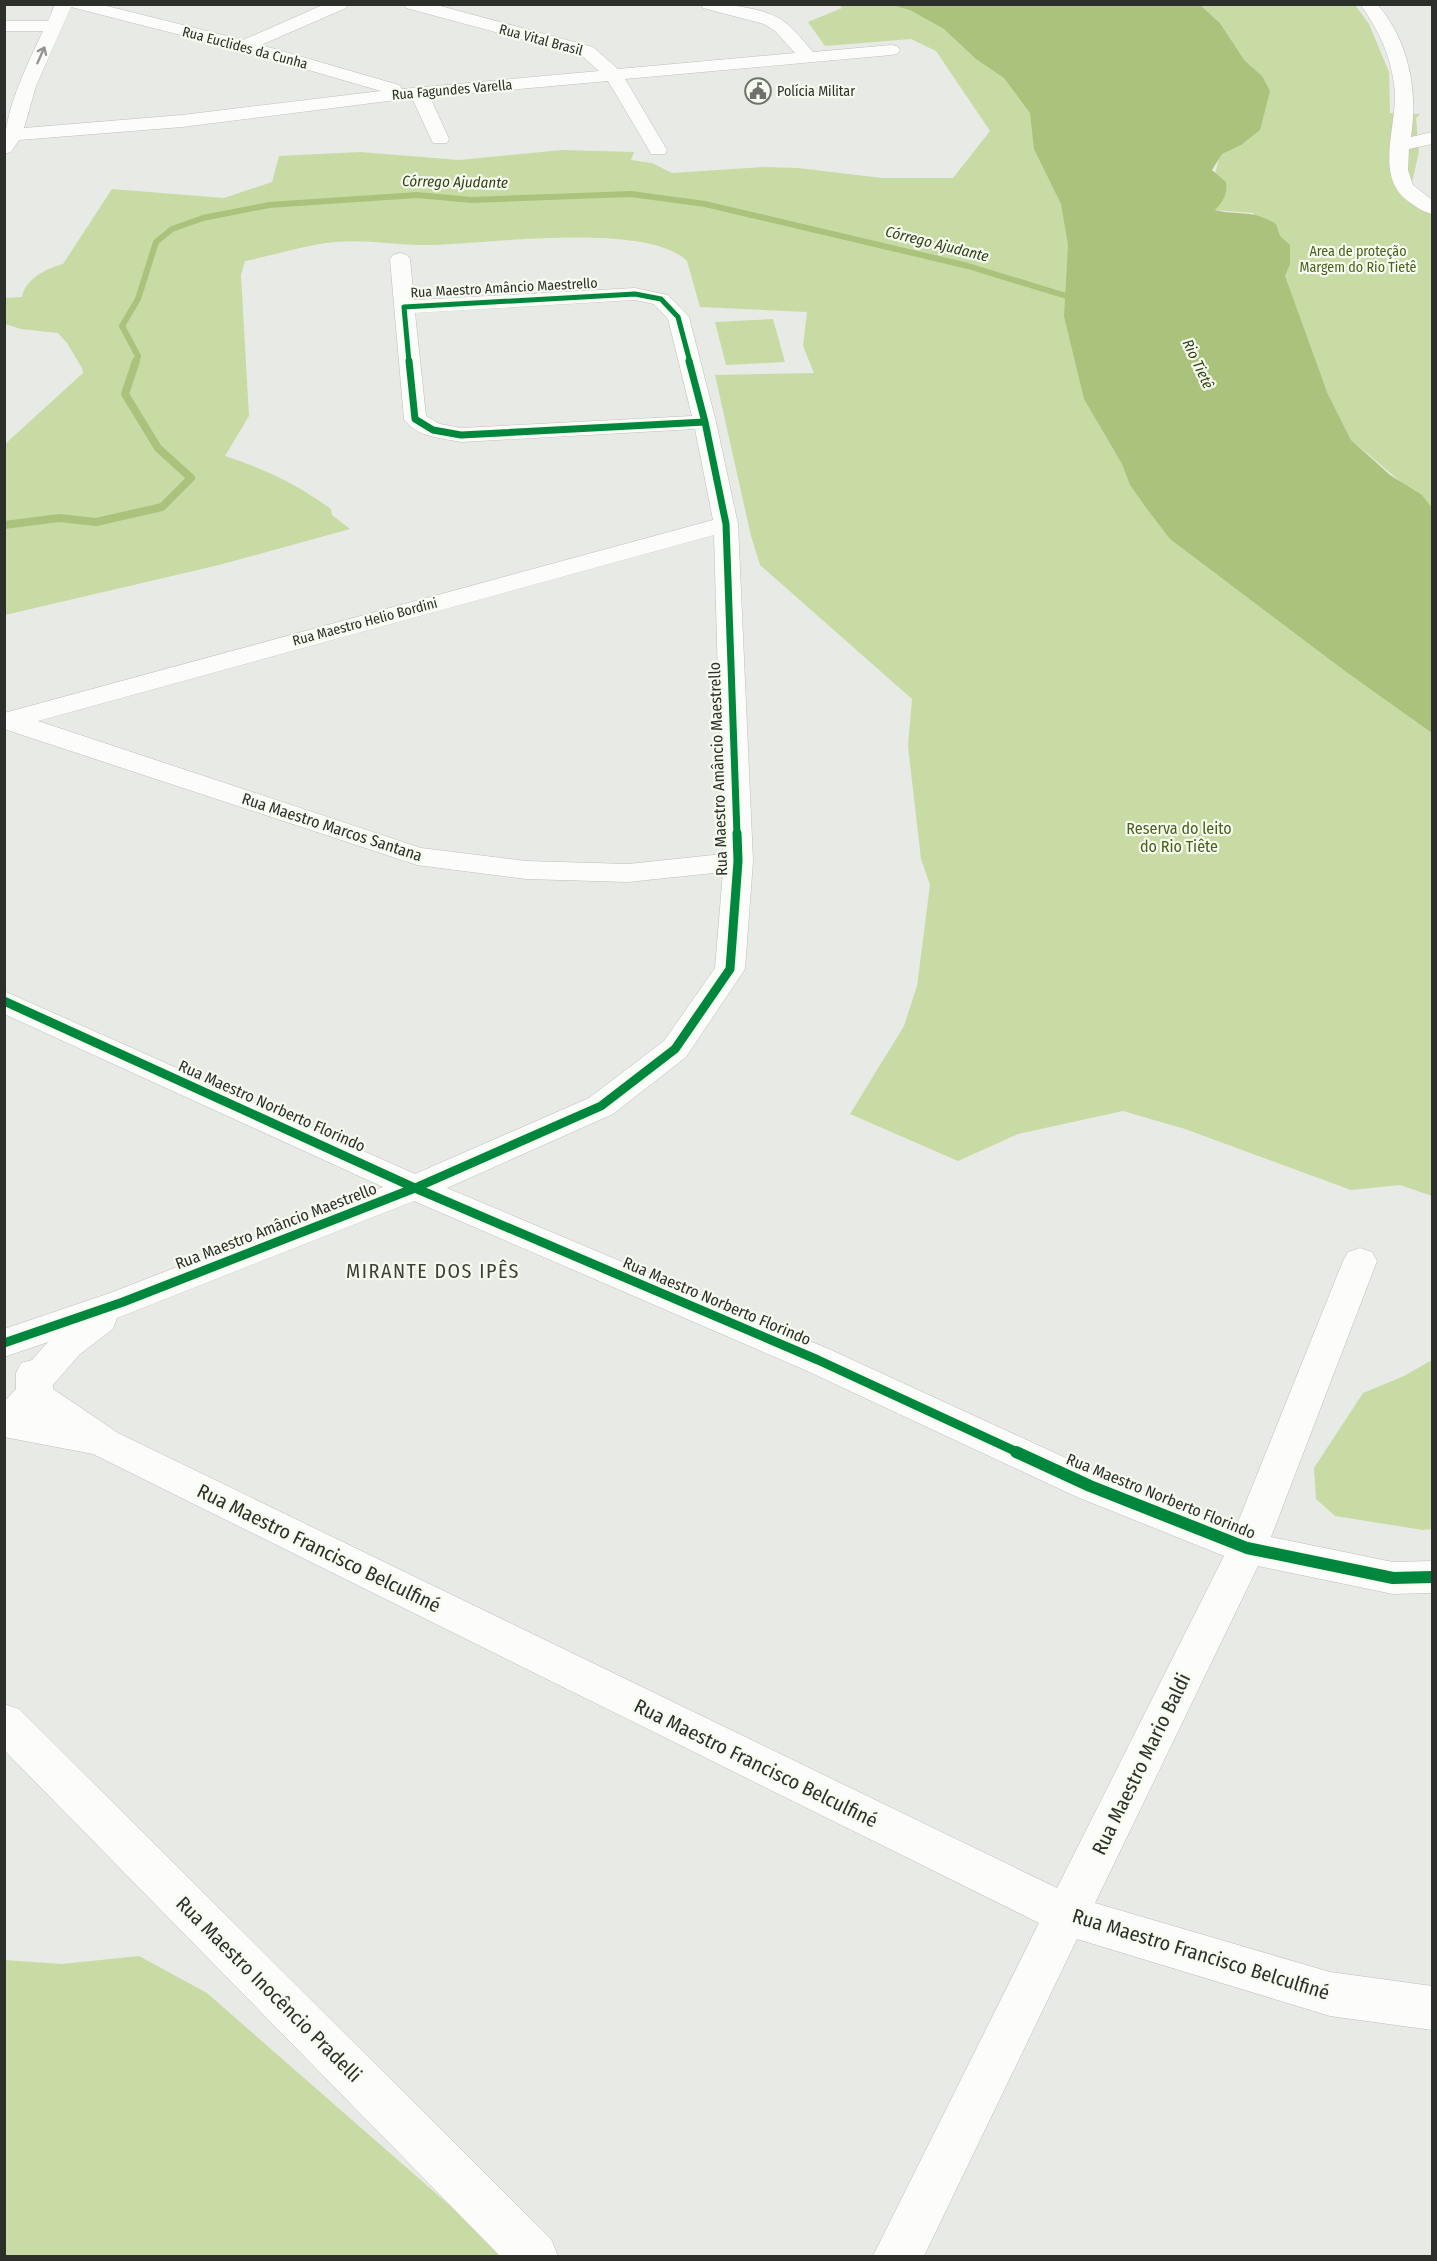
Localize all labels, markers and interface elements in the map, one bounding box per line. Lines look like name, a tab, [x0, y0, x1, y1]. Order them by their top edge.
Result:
street label: Rua Vital Brasil	[497, 21, 585, 59]
street label: Rua Euclides da Cunha	[180, 23, 310, 73]
one-way arrow	[36, 47, 47, 65]
street label: Rua Fagundes Varella	[391, 76, 513, 104]
public building icon: Polícia Militar	[743, 76, 773, 106]
place label: Polícia Militar	[777, 83, 855, 100]
water label: Córrego Ajudante	[402, 172, 508, 192]
water label: Córrego Ajudante	[883, 222, 991, 266]
park label: Area de proteção Margem do Rio Tietê	[1299, 243, 1417, 276]
street label: Rua Maestro Amâncio Maestrello	[410, 275, 598, 301]
water label: Rio Tietê	[1179, 336, 1217, 392]
street label: Rua Maestro Helio Bordini	[291, 594, 439, 650]
street label: Rua Maestro Amâncio Maestrello	[705, 662, 731, 876]
street label: Rua Maestro Marcos Santana	[239, 789, 425, 865]
park label: Reserva do leito do Rio Tiête	[1126, 819, 1232, 856]
street label: Rua Maestro Norberto Florindo	[176, 1056, 368, 1156]
street label: Rua Maestro Amâncio Maestrello	[173, 1179, 379, 1273]
street label: Rua Maestro Norberto Florindo	[620, 1253, 814, 1349]
district label: MIRANTE DOS IPÊS	[346, 1259, 520, 1283]
street label: Rua Maestro Norberto Florindo	[1064, 1449, 1258, 1543]
street label: Rua Maestro Francisco Belculfiné	[193, 1479, 445, 1617]
street label: Rua Maestro Mario Baldi	[1087, 1669, 1195, 1859]
street label: Rua Maestro Francisco Belculfiné	[630, 1694, 882, 1832]
street label: Rua Maestro Inocêncio Pradelli	[171, 1891, 367, 2087]
street label: Rua Maestro Francisco Belculfiné	[1069, 1903, 1333, 2005]

